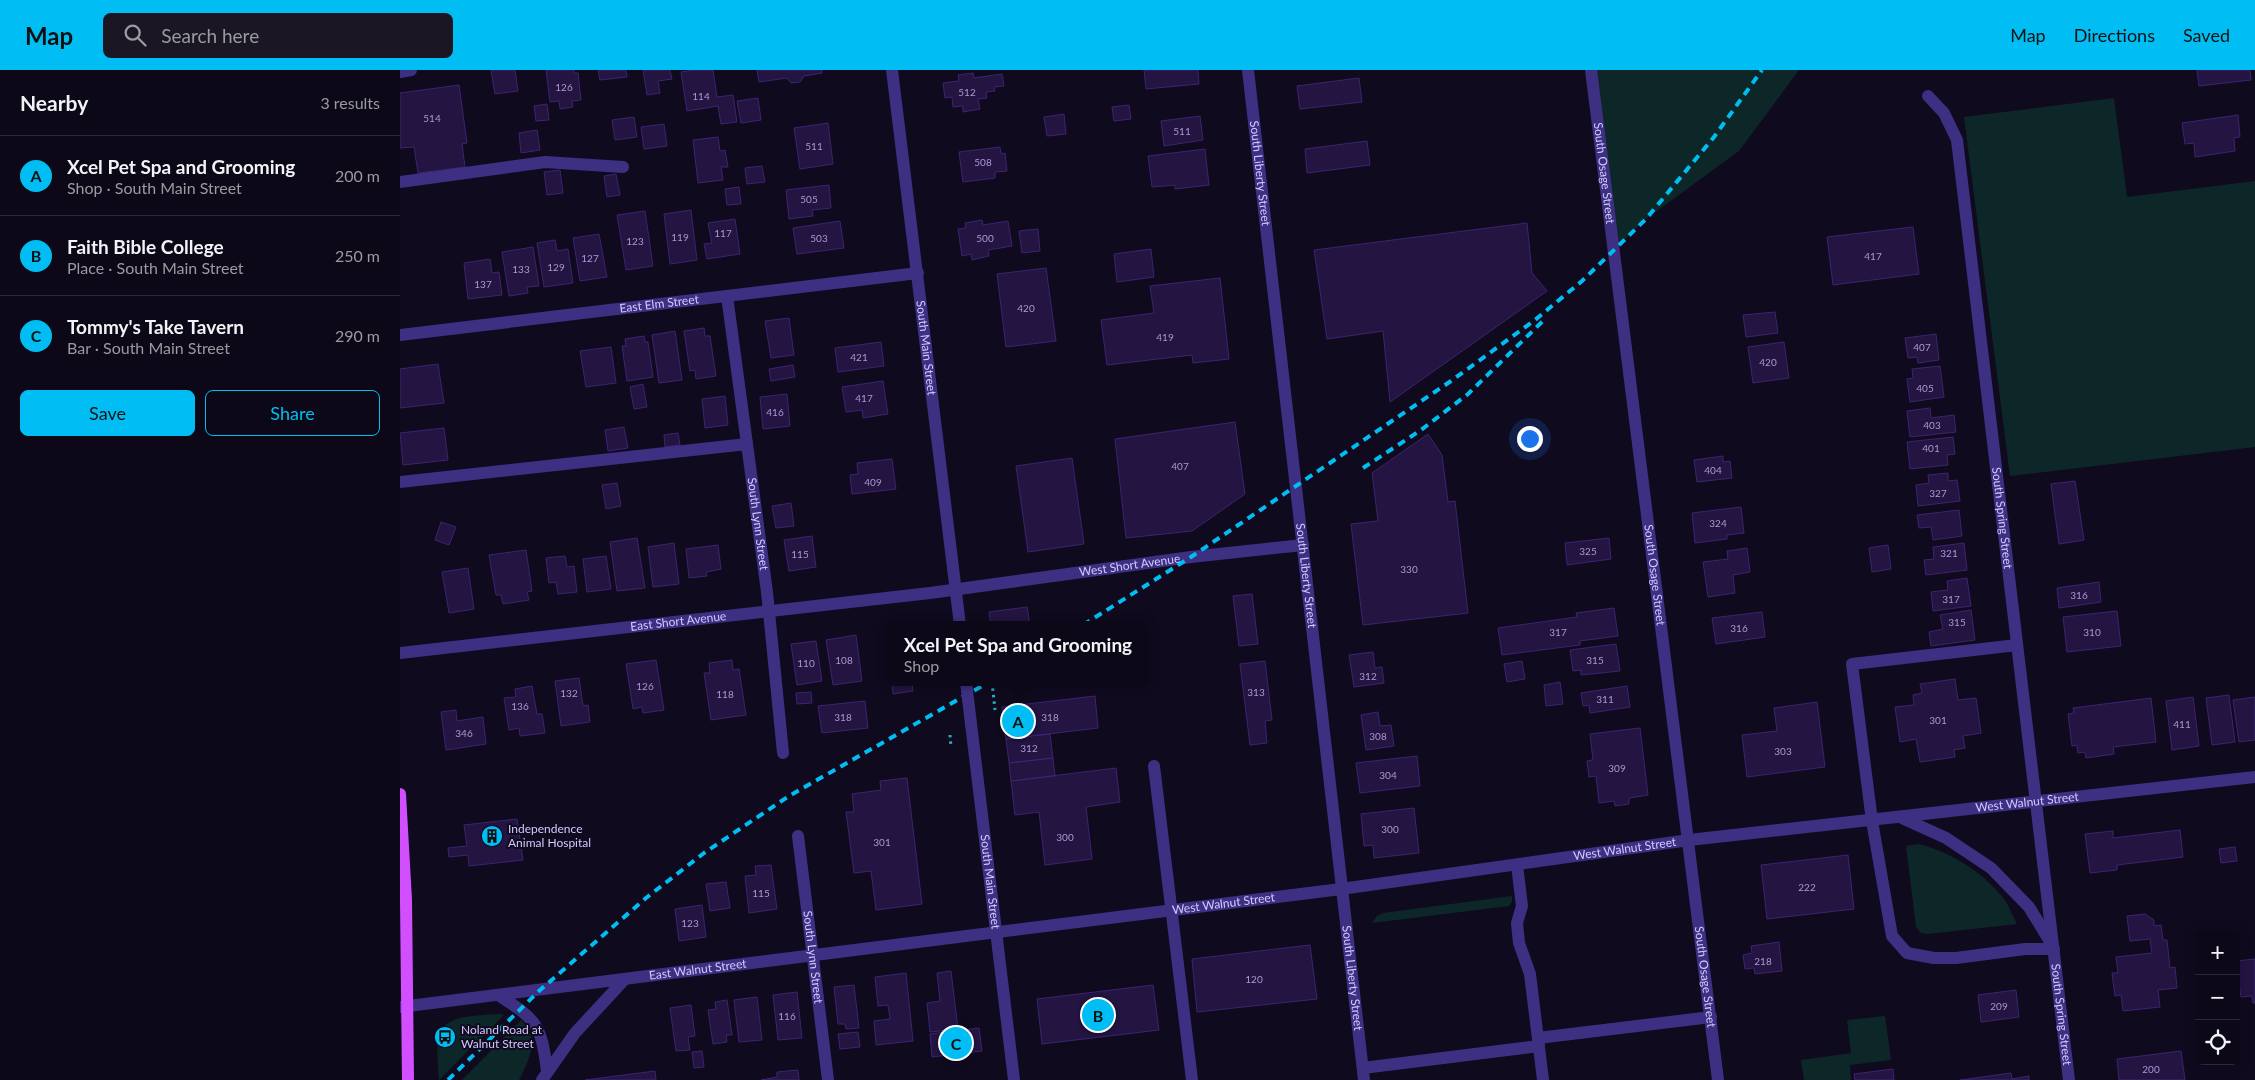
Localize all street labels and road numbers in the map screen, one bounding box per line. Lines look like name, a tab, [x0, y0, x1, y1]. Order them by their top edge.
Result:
street label: South Liberty Street	[1247, 120, 1274, 227]
street label: South Osage Street	[1591, 122, 1618, 225]
street label: East Elm Street	[619, 291, 700, 316]
street label: South Main Street	[913, 300, 940, 397]
street label: South Spring Street	[1989, 466, 2016, 570]
street label: South Lynn Street	[745, 477, 772, 572]
street label: South Liberty Street	[1293, 522, 1320, 630]
street label: South Osage Street	[1641, 523, 1669, 627]
street label: West Short Avenue	[1078, 551, 1181, 579]
street label: East Short Avenue	[629, 608, 727, 634]
street label: West Walnut Street	[1975, 789, 2080, 815]
street label: South Main Street	[977, 834, 1004, 931]
street label: West Walnut Street	[1572, 834, 1678, 863]
street label: West Walnut Street	[1171, 889, 1276, 917]
street label: South Lynn Street	[800, 910, 827, 1005]
street label: South Liberty Street	[1339, 925, 1366, 1032]
street label: South Osage Street	[1692, 925, 1719, 1029]
street label: East Walnut Street	[648, 956, 748, 983]
street label: South Spring Street	[2048, 963, 2075, 1067]

